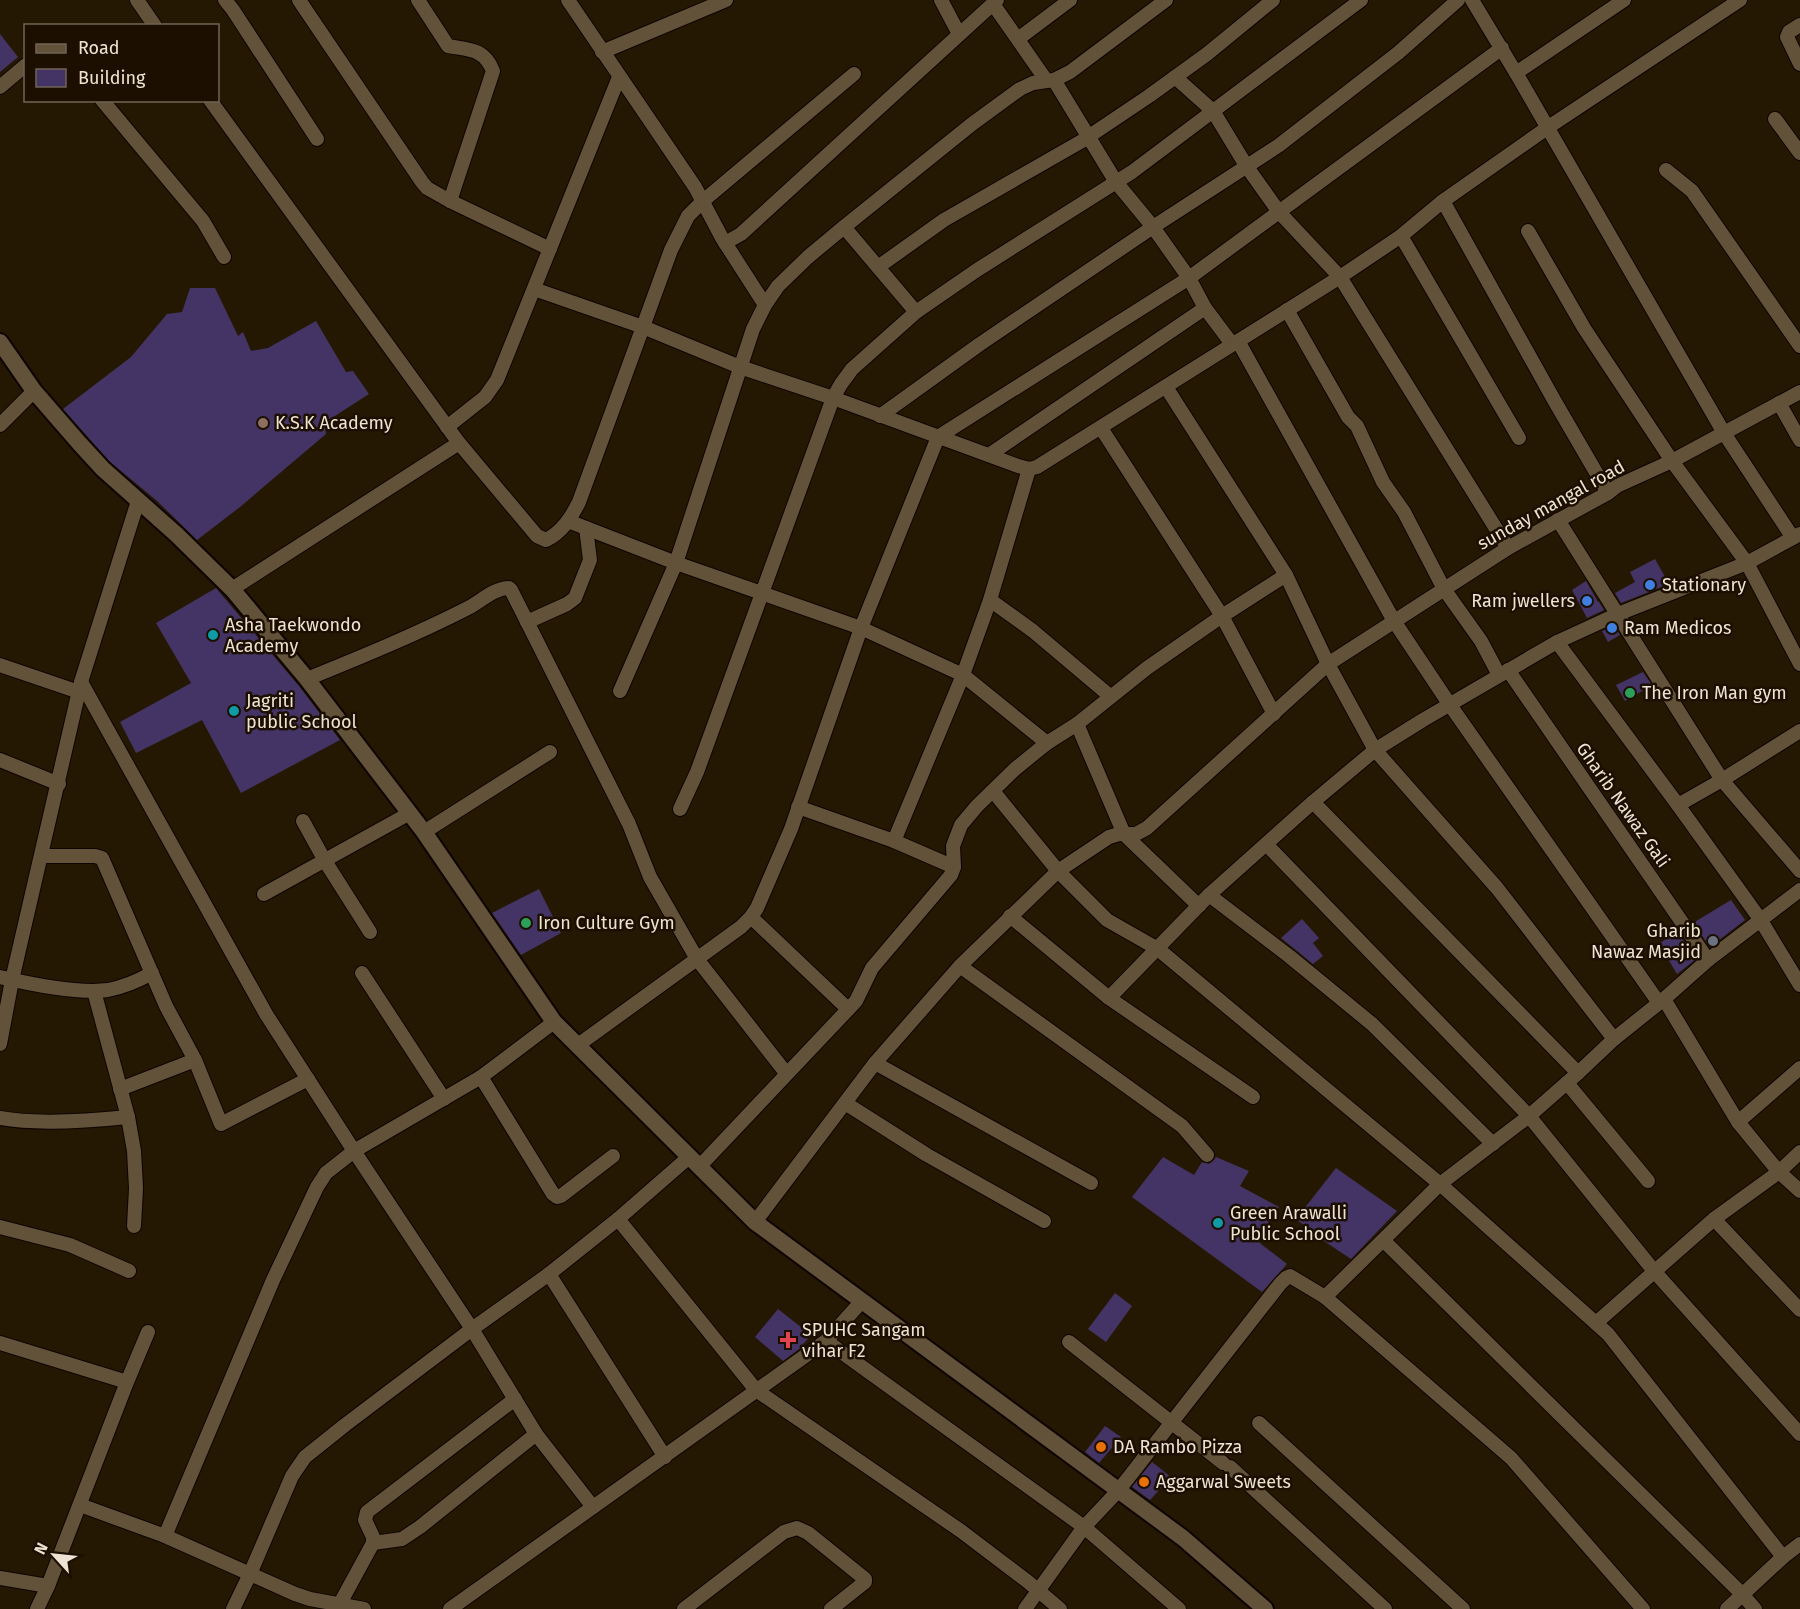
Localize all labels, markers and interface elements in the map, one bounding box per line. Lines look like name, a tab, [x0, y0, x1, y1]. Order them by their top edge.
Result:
legend	[24, 24, 219, 102]
text: Road	[78, 37, 120, 59]
text: Building	[78, 67, 146, 89]
place label: K.S.K Academy	[275, 412, 393, 434]
marker: K.S.K Academy	[256, 416, 270, 430]
street label: sunday mangal road	[1473, 455, 1629, 555]
place label: Stationary	[1662, 574, 1746, 596]
marker: Stationary	[1643, 578, 1657, 592]
place label: Ram jwellers	[1471, 590, 1575, 612]
marker: Ram jwellers	[1580, 594, 1594, 608]
place label: Asha Taekwondo Academy	[225, 614, 361, 657]
place label: Ram Medicos	[1624, 617, 1732, 639]
marker: Ram Medicos	[1605, 621, 1619, 635]
marker: Asha Taekwondo Academy	[206, 628, 220, 642]
place label: The Iron Man gym	[1642, 682, 1787, 704]
marker: The Iron Man gym	[1623, 686, 1637, 700]
place label: Jagriti public School	[246, 690, 357, 733]
marker: Jagriti public School	[227, 704, 241, 718]
street label: Gharib Nawaz Gali	[1572, 738, 1674, 872]
place label: Iron Culture Gym	[538, 912, 675, 934]
marker: Iron Culture Gym	[519, 916, 533, 930]
place label: Gharib Nawaz Masjid	[1591, 920, 1701, 963]
marker: Gharib Nawaz Masjid	[1706, 934, 1720, 948]
place label: Green Arawalli Public School	[1230, 1202, 1347, 1245]
marker: Green Arawalli Public School	[1211, 1216, 1225, 1230]
place label: SPUHC Sangam vihar F2	[802, 1319, 926, 1362]
marker: SPUHC Sangam vihar F2	[779, 1331, 797, 1349]
place label: DA Rambo Pizza	[1113, 1436, 1242, 1458]
marker: DA Rambo Pizza	[1094, 1440, 1108, 1454]
place label: Aggarwal Sweets	[1156, 1471, 1291, 1493]
marker: Aggarwal Sweets	[1137, 1475, 1151, 1489]
north arrow	[24, 1525, 84, 1585]
text: N	[30, 1539, 52, 1557]

